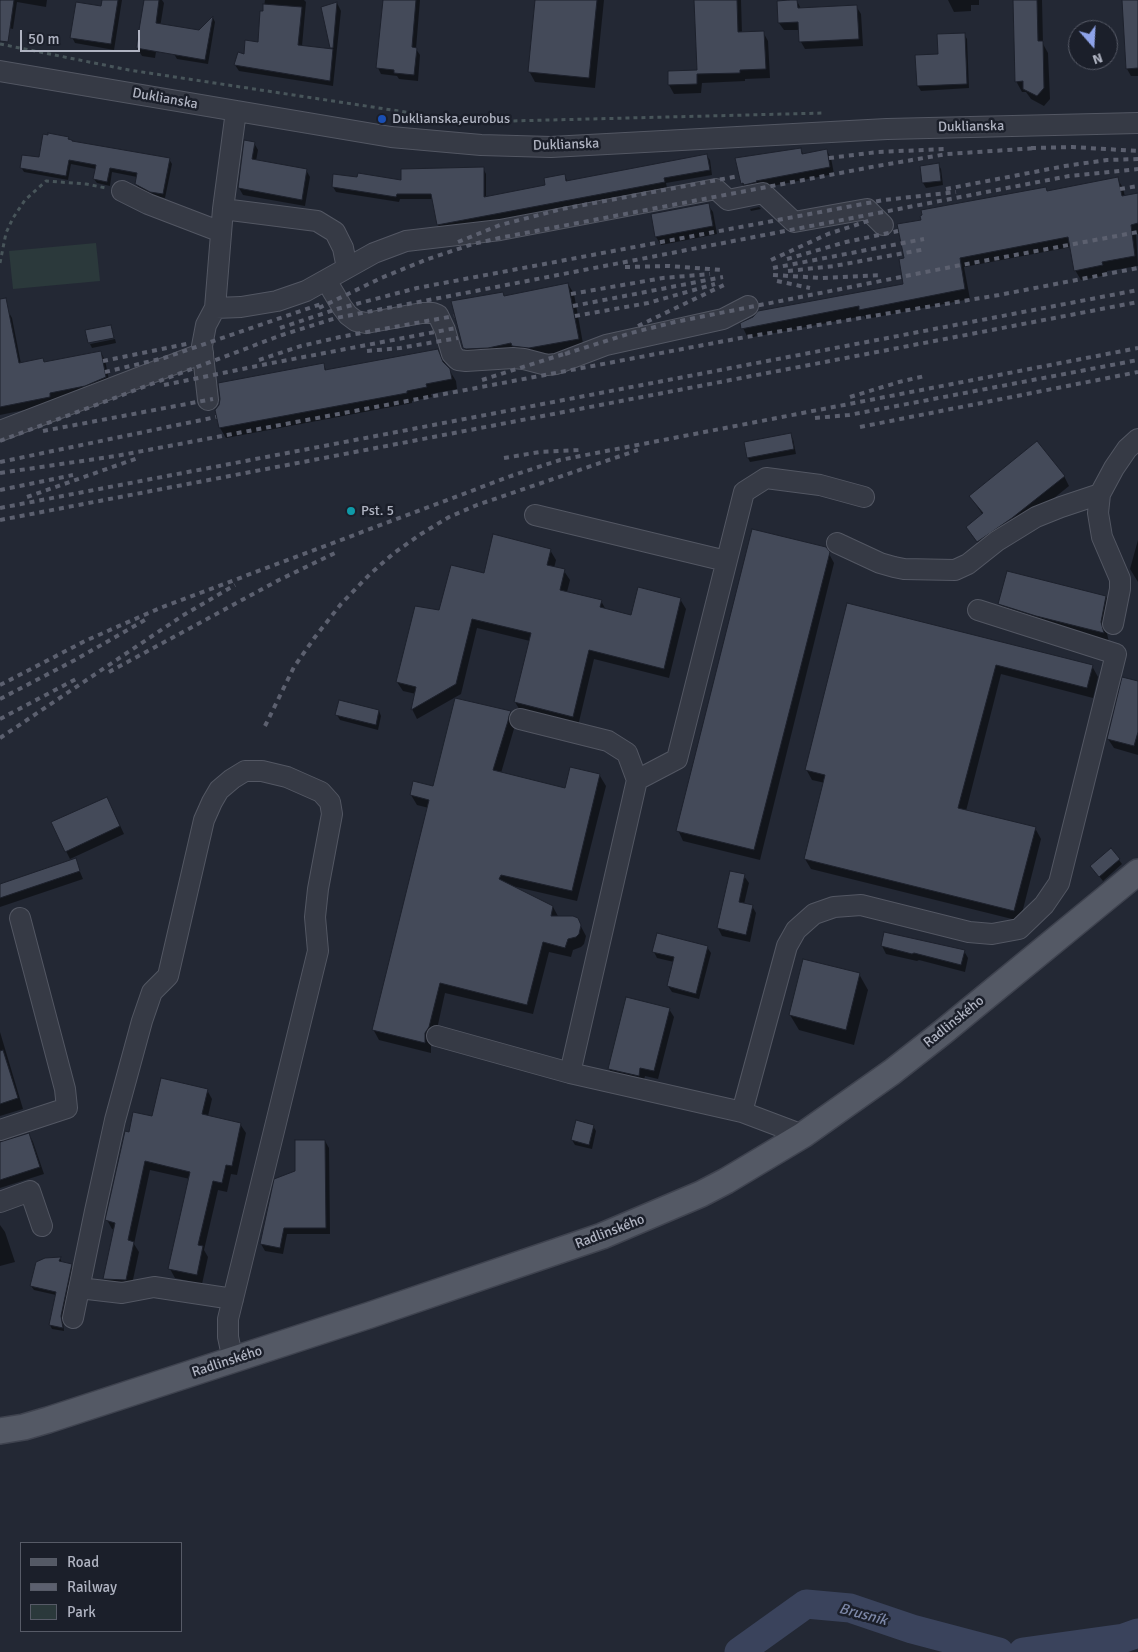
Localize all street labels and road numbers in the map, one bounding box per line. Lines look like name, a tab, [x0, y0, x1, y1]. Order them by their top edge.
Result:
street label: Duklianska	[131, 85, 199, 113]
street label: Duklianska	[938, 118, 1004, 136]
street label: Duklianska	[533, 135, 599, 155]
street label: Radlinského	[920, 992, 988, 1052]
street label: Radlinského	[573, 1211, 647, 1253]
street label: Radlinského	[190, 1343, 264, 1381]

